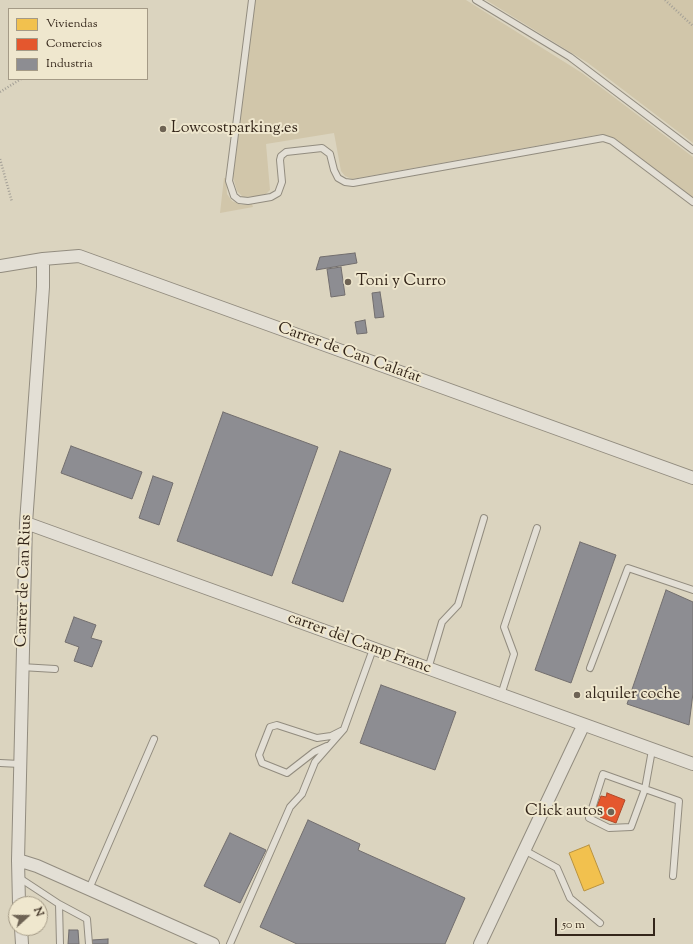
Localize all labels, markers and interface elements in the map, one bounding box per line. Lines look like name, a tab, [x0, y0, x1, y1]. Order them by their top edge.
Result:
legend	[8, 8, 148, 80]
text: Viviendas	[46, 15, 98, 33]
text: Comercios	[46, 35, 102, 53]
text: Industria	[46, 55, 93, 73]
place label: Lowcostparking.es	[171, 119, 298, 139]
marker: Lowcostparking.es	[158, 124, 168, 134]
place label: Toni y Curro	[356, 272, 446, 292]
marker: Toni y Curro	[343, 277, 353, 287]
street label: Carrer de Can Calafat	[275, 319, 423, 389]
street label: Carrer de Can Rius	[13, 514, 37, 648]
street label: carrer del Camp Franc	[285, 609, 433, 679]
place label: alquiler coche	[585, 685, 680, 705]
marker: alquiler coche	[572, 690, 582, 700]
place label: Click autos	[525, 802, 603, 822]
marker: Click autos	[606, 807, 616, 817]
north arrow	[8, 896, 48, 936]
text: N	[29, 905, 47, 919]
scale bar	[557, 910, 657, 936]
text: 50 m	[562, 916, 585, 934]

